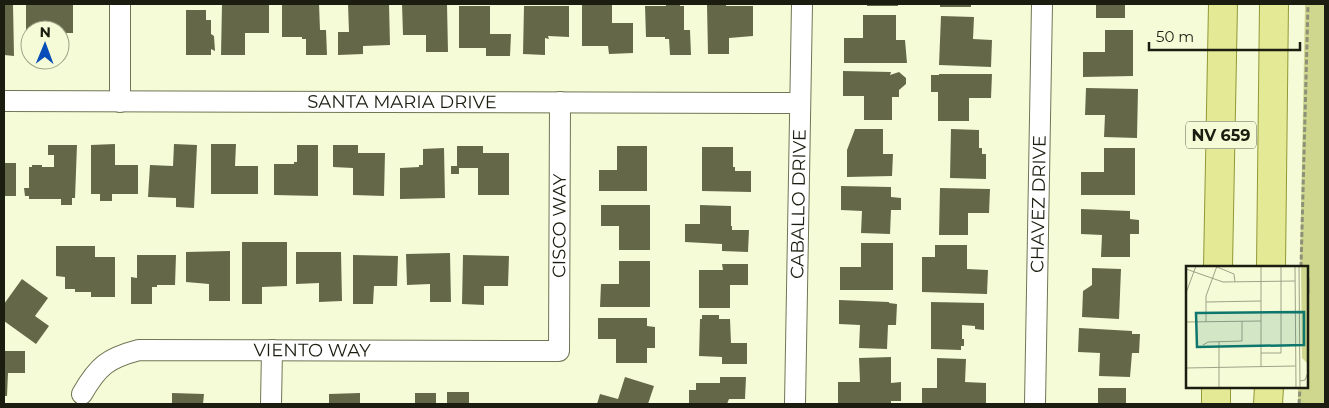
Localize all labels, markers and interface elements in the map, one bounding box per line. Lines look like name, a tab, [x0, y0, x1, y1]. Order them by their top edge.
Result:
north arrow	[20, 20, 70, 70]
scale bar	[1149, 20, 1300, 52]
text: N	[39, 23, 51, 41]
text: 50 m	[1156, 27, 1194, 46]
street label: SANTA MARIA DRIVE	[307, 91, 497, 113]
road number: NV 659	[1186, 122, 1256, 148]
street label: CABALLO DRIVE	[786, 129, 811, 279]
street label: CHAVEZ DRIVE	[1026, 135, 1051, 273]
street label: CISCO WAY	[548, 173, 571, 278]
inset map	[1186, 266, 1309, 388]
street label: VIENTO WAY	[253, 339, 371, 362]

